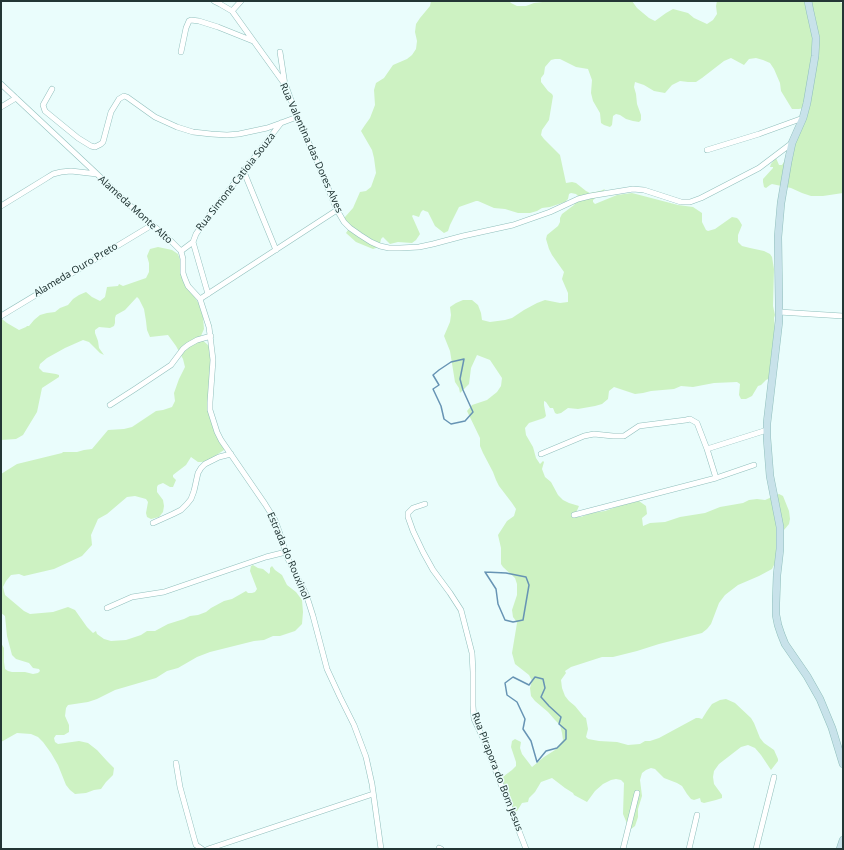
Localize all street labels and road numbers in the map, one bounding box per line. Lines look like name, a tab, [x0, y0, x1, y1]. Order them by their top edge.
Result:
street label: Rua Valentina das Dores Alves	[277, 81, 345, 215]
street label: Rua Simone Catioia Souza	[194, 130, 278, 234]
street label: Alameda Monte Alto	[95, 174, 175, 246]
street label: Alameda Ouro Preto	[32, 240, 120, 300]
street label: Estrada do Rouxinol	[264, 510, 312, 602]
street label: Rua Pirapora do Bom Jesus	[469, 711, 525, 833]

